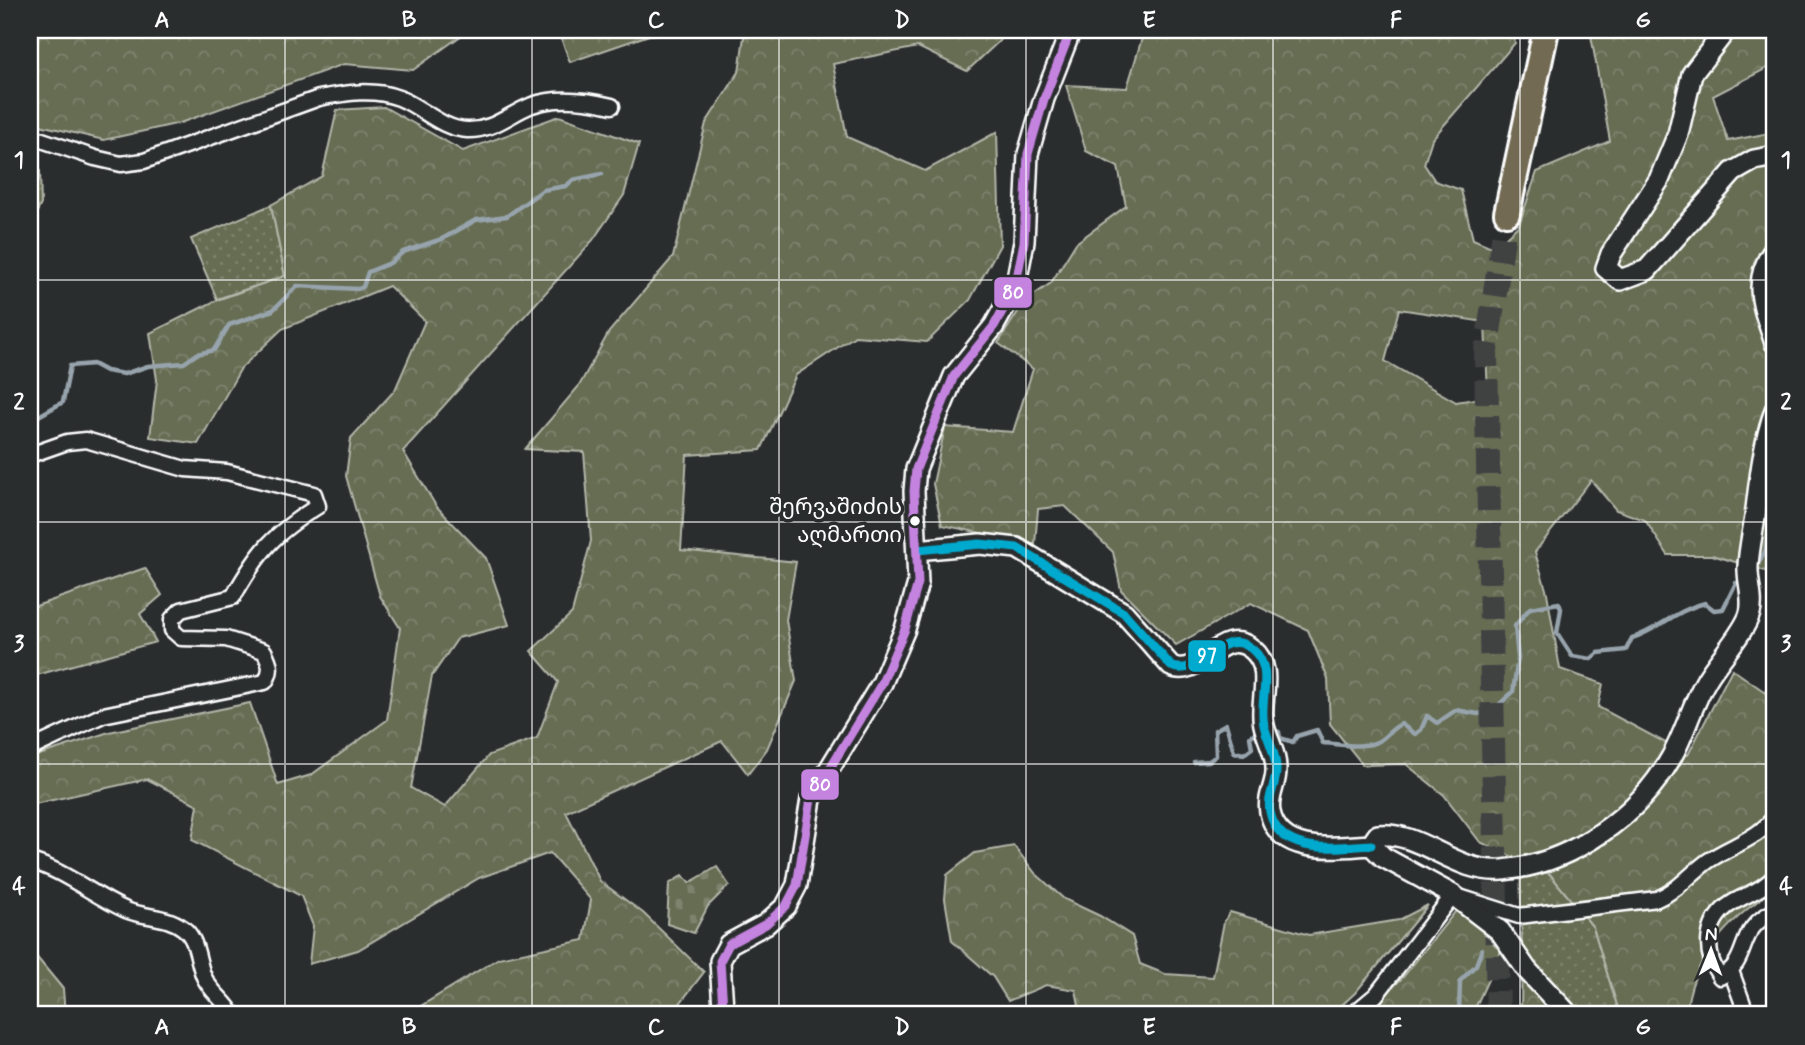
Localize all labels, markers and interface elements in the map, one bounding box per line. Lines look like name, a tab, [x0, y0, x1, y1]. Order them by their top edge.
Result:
text: A	[154, 6, 170, 36]
text: B	[402, 6, 417, 36]
text: C	[648, 6, 665, 36]
text: D	[894, 6, 910, 36]
text: E	[1142, 6, 1156, 36]
text: F	[1390, 6, 1402, 36]
text: G	[1635, 6, 1651, 36]
text: 1	[14, 146, 24, 176]
text: 1	[1781, 146, 1791, 176]
line badge: 80	[993, 276, 1033, 309]
text: 80	[1002, 281, 1024, 306]
text: 2	[13, 388, 25, 418]
text: 2	[1780, 388, 1792, 418]
place label: შერვაშიძის აღმართი	[769, 494, 902, 550]
marker: შერვაშიძის აღმართი	[908, 514, 922, 528]
text: 3	[14, 630, 25, 660]
text: 3	[1781, 630, 1792, 660]
line badge: 97	[1187, 639, 1227, 673]
text: 97	[1198, 644, 1217, 669]
line badge: 80	[800, 768, 840, 801]
text: 80	[809, 773, 831, 798]
text: 4	[12, 872, 26, 902]
text: 4	[1779, 872, 1793, 902]
north arrow	[1675, 916, 1745, 986]
text: N	[1705, 922, 1718, 947]
text: A	[154, 1013, 170, 1043]
text: B	[402, 1013, 417, 1043]
text: C	[648, 1013, 665, 1043]
text: D	[894, 1013, 910, 1043]
text: E	[1142, 1013, 1156, 1043]
text: F	[1390, 1013, 1402, 1043]
text: G	[1635, 1013, 1651, 1043]

